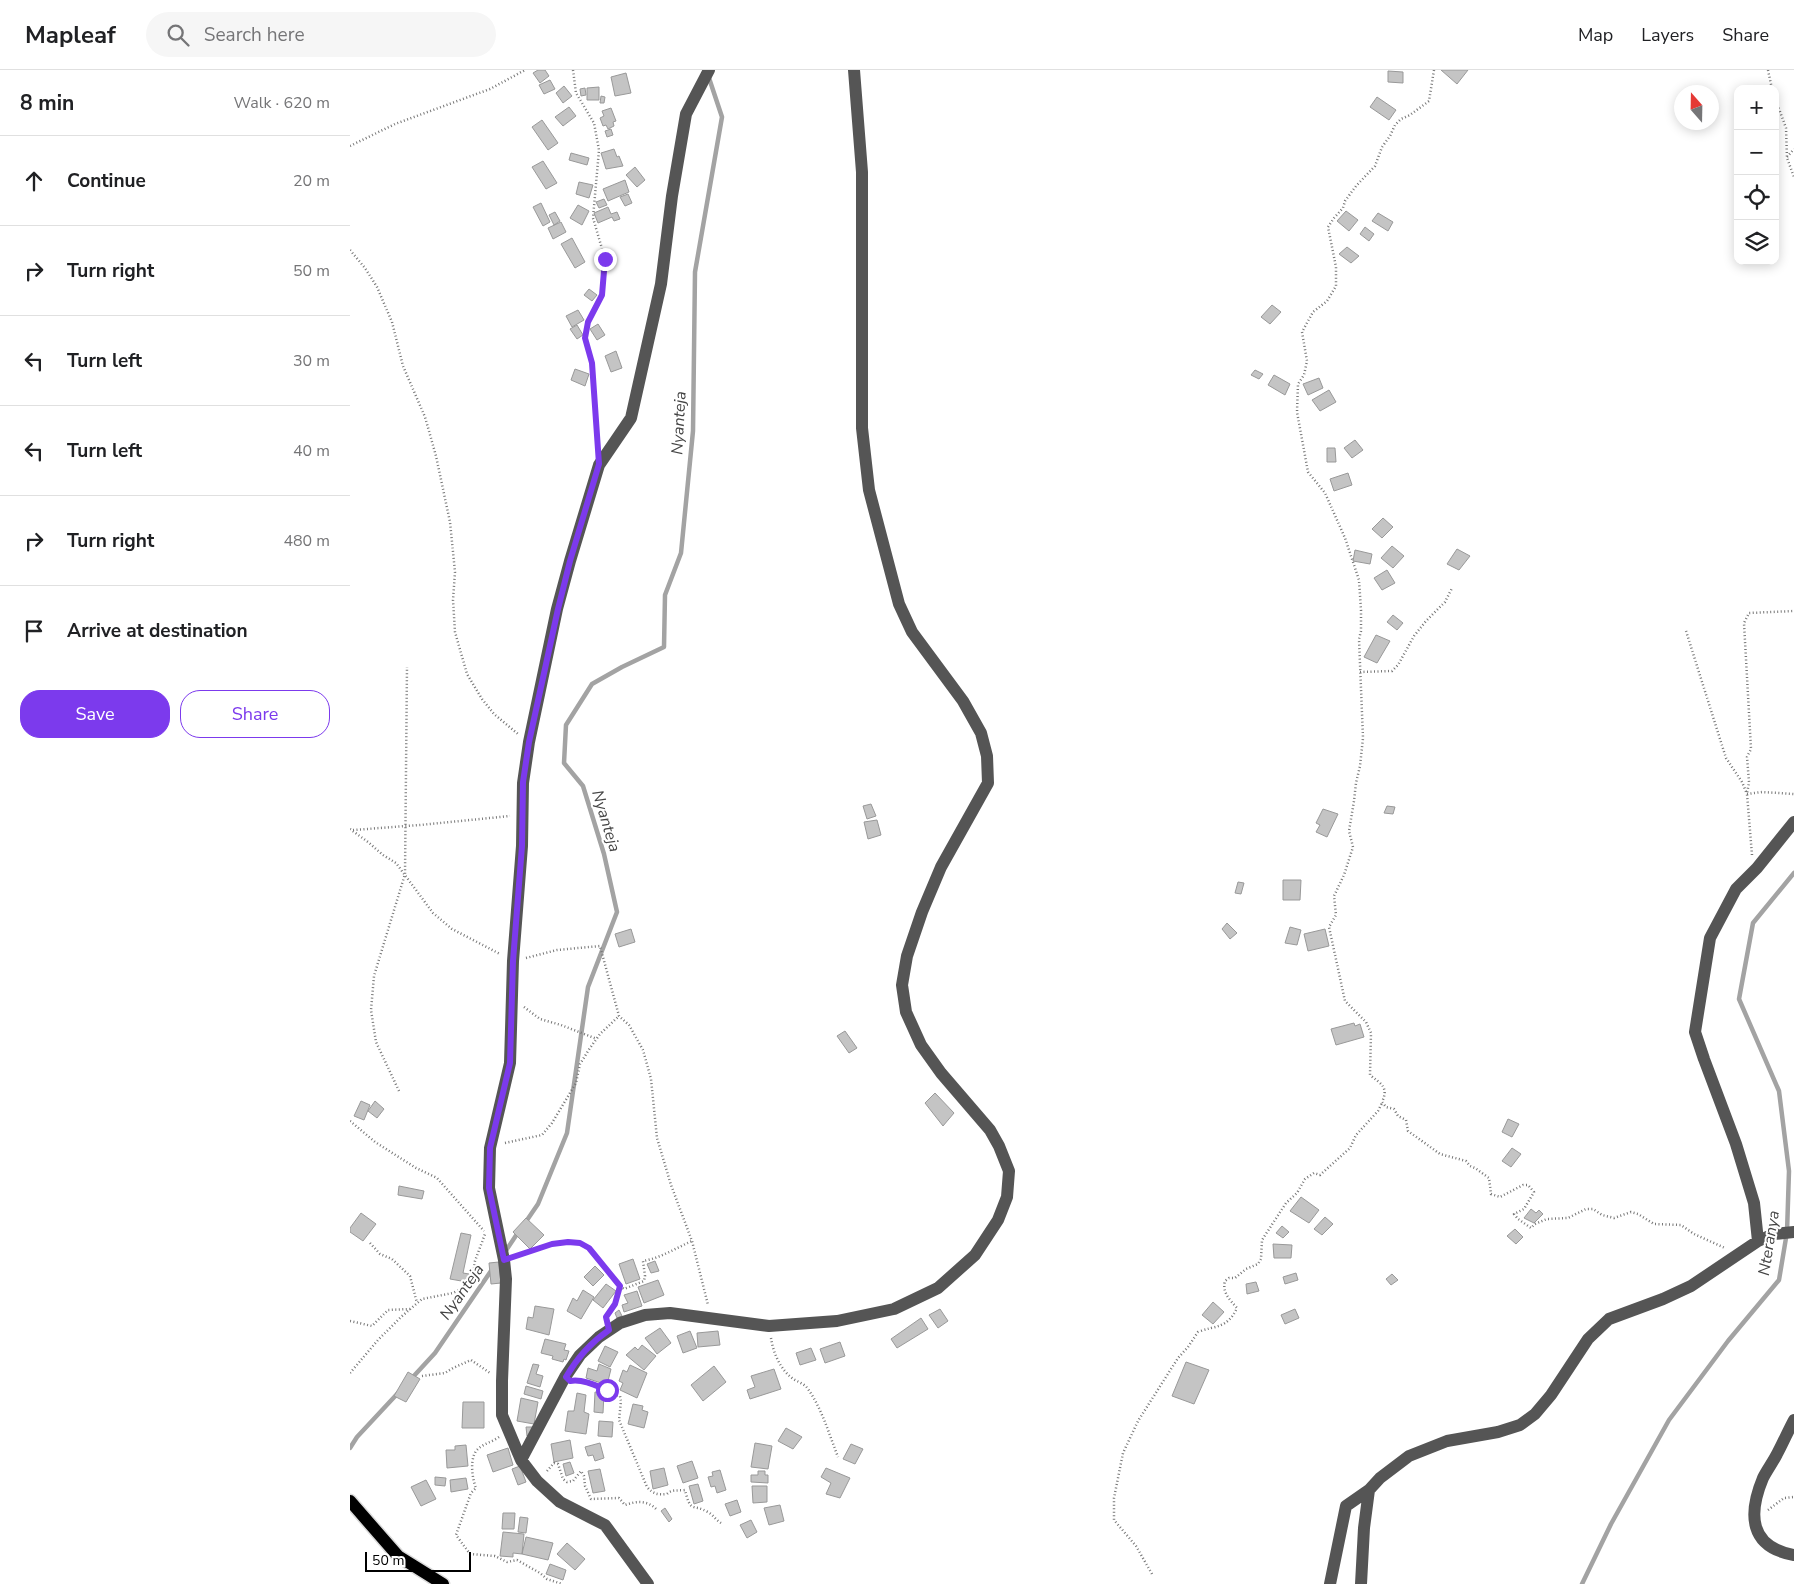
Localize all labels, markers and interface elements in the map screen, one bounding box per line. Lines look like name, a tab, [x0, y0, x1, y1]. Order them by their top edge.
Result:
search box	[146, 12, 496, 57]
text: Mapleaf	[25, 19, 116, 51]
icon: search	[164, 21, 192, 49]
text: Search here	[204, 22, 305, 48]
text: Map	[1578, 23, 1613, 47]
text: Layers	[1641, 23, 1694, 47]
text: Share	[1722, 23, 1769, 47]
north arrow	[1674, 85, 1719, 130]
map controls	[1734, 85, 1779, 265]
button: +	[1734, 85, 1779, 130]
text: 8 min	[20, 89, 74, 117]
text: Walk · 620 m	[234, 92, 330, 114]
button: −	[1734, 130, 1779, 175]
icon: ahead	[20, 167, 48, 195]
text: Continue	[67, 168, 146, 194]
text: 20 m	[293, 170, 330, 192]
button: locate	[1734, 175, 1779, 220]
button: layers	[1734, 220, 1779, 265]
route end	[594, 248, 617, 271]
icon: right	[20, 257, 48, 285]
text: Turn right	[67, 258, 154, 284]
text: 50 m	[293, 260, 330, 282]
icon: left	[20, 347, 48, 375]
text: Turn left	[67, 348, 142, 374]
text: 30 m	[293, 350, 330, 372]
water label: Nyanteja	[666, 391, 692, 455]
icon: left	[20, 437, 48, 465]
text: Turn left	[67, 438, 142, 464]
text: 40 m	[293, 440, 330, 462]
icon: right	[20, 527, 48, 555]
text: Turn right	[67, 528, 154, 554]
text: 480 m	[283, 530, 330, 552]
icon: arrive	[20, 617, 48, 645]
text: Arrive at destination	[67, 618, 248, 644]
button: Save	[20, 690, 170, 738]
button: Share	[180, 690, 330, 738]
water label: Nyanteja	[586, 787, 626, 855]
water label: Nteranya	[1753, 1209, 1785, 1277]
water label: Nyanteja	[435, 1260, 489, 1324]
route start	[596, 1379, 619, 1402]
scale bar	[365, 1549, 471, 1572]
text: 50 m	[372, 1551, 404, 1570]

